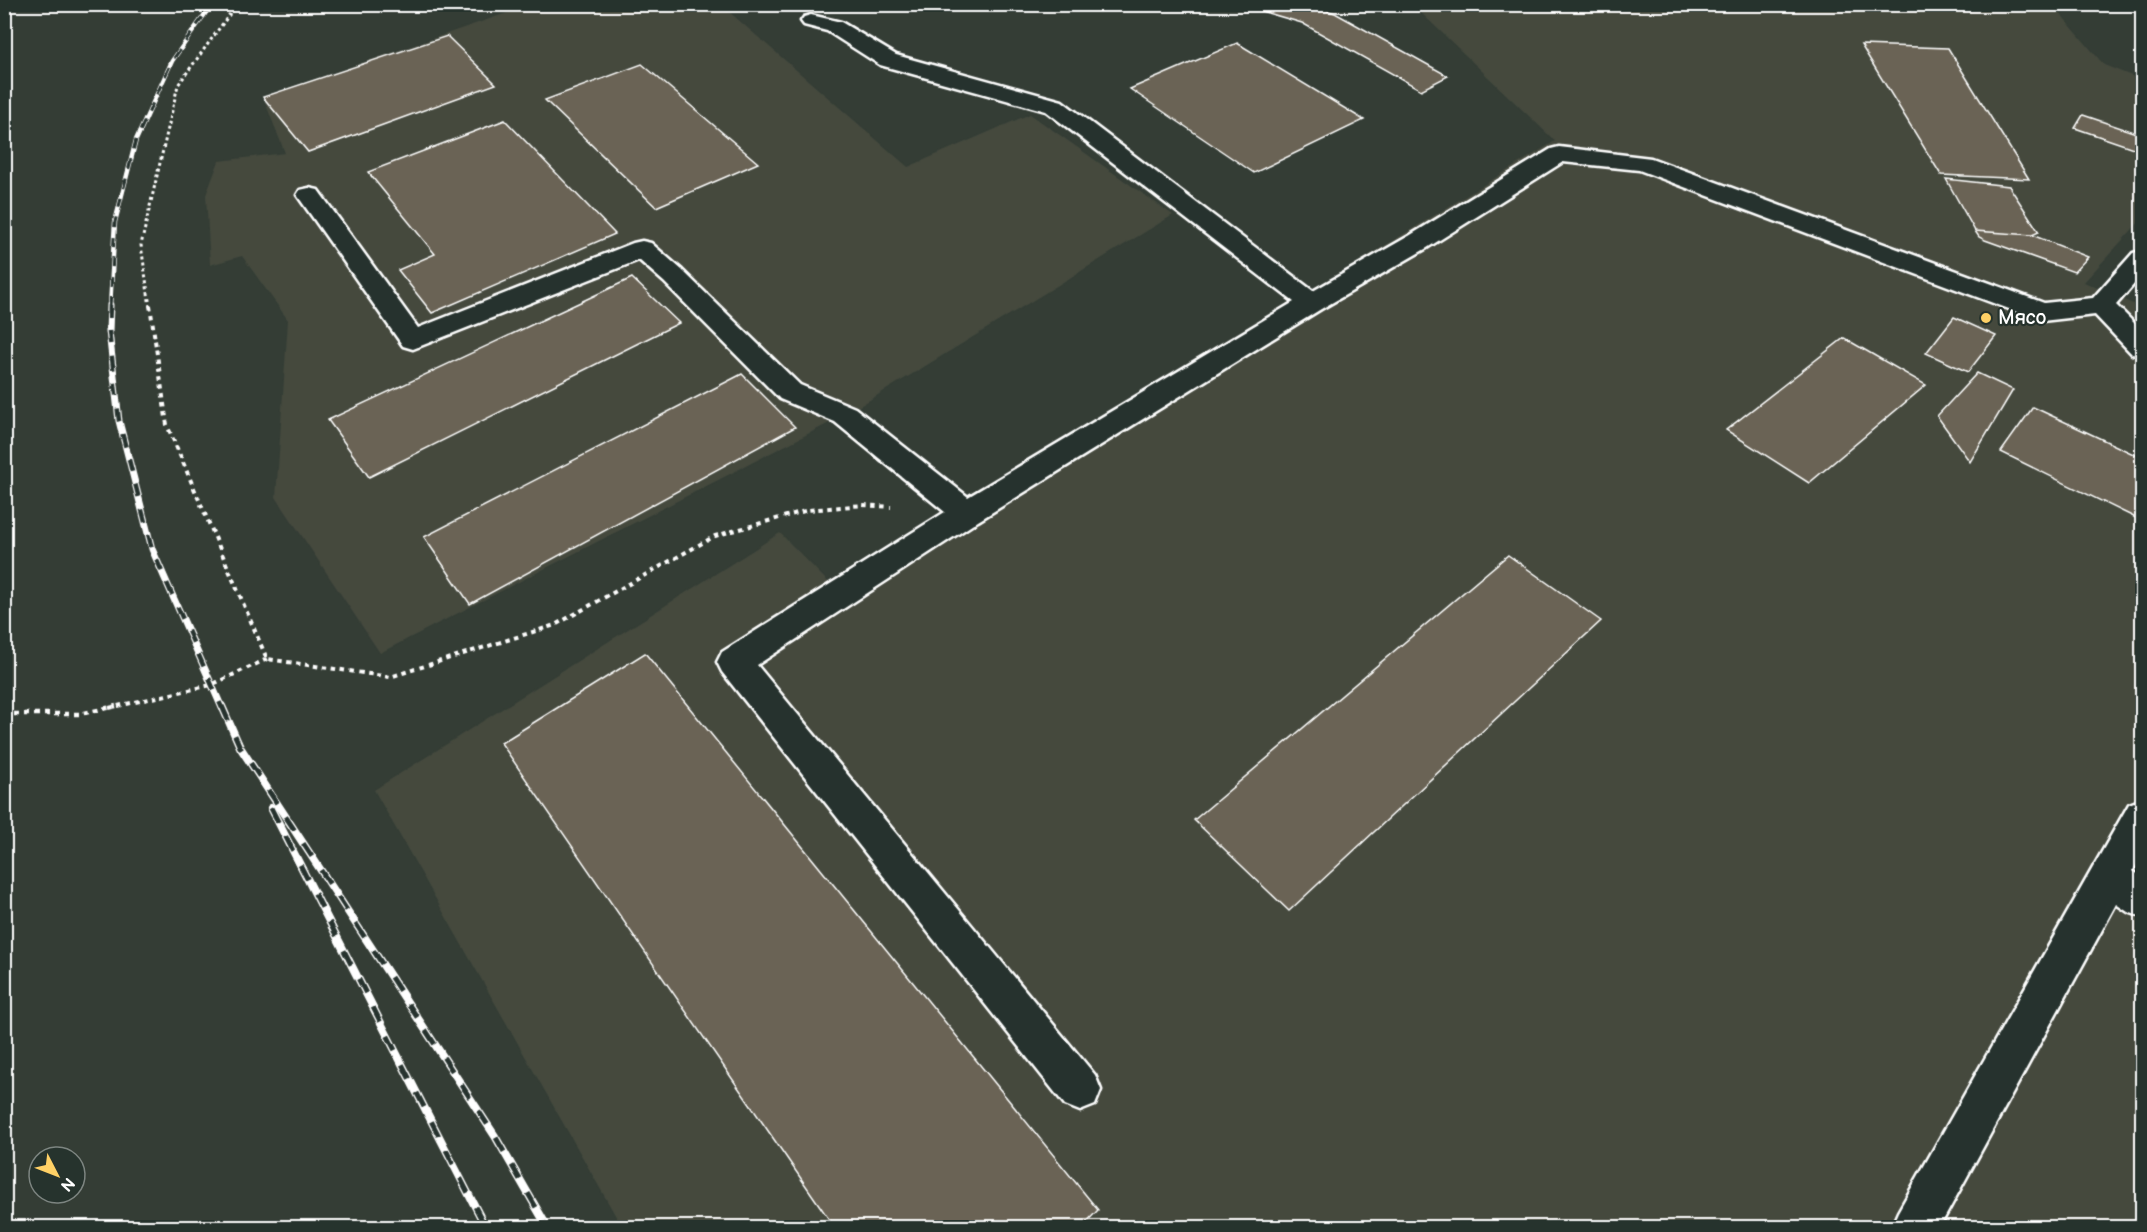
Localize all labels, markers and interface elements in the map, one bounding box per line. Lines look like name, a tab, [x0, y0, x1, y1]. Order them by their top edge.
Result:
place label: Мясо	[1998, 306, 2046, 330]
marker: Мясо	[1979, 311, 1993, 325]
north arrow	[27, 1145, 87, 1205]
text: N	[56, 1173, 78, 1195]

